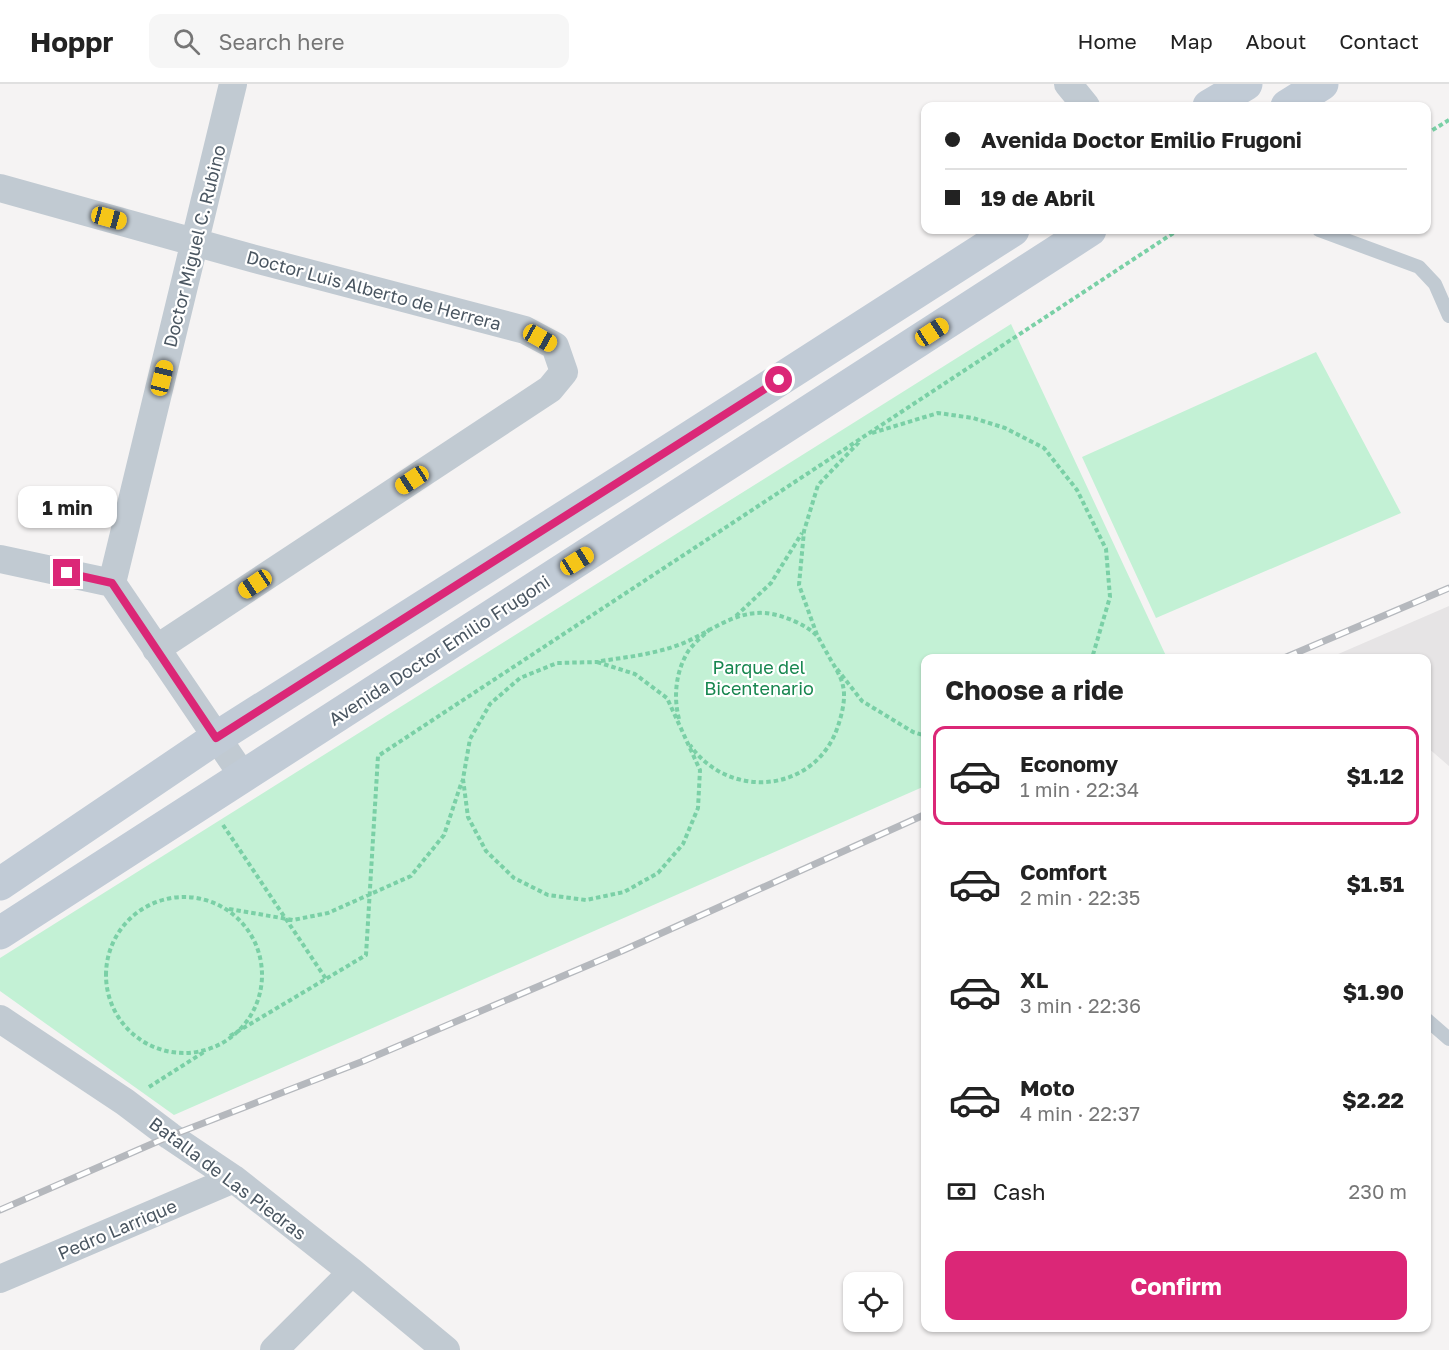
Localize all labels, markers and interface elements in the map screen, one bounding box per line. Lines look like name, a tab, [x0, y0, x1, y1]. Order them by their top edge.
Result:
search box	[149, 14, 569, 68]
text: Hoppr	[30, 25, 113, 58]
icon: search	[170, 25, 203, 58]
text: Search here	[218, 28, 345, 55]
text: Home	[1077, 28, 1137, 54]
text: Map	[1170, 28, 1213, 54]
text: About	[1246, 28, 1306, 54]
text: Contact	[1339, 28, 1419, 54]
text: Avenida Doctor Emilio Frugoni	[981, 126, 1302, 153]
street label: Doctor Miguel C. Rubino	[158, 142, 230, 350]
text: 19 de Abril	[981, 184, 1095, 211]
car	[89, 205, 129, 231]
street label: Doctor Luis Alberto de Herrera	[244, 245, 504, 335]
car	[912, 315, 952, 349]
car	[520, 321, 560, 355]
car	[149, 358, 175, 398]
route start	[765, 366, 792, 393]
car	[392, 463, 432, 497]
callout: 1 min	[17, 486, 116, 528]
text: 1 min	[42, 495, 93, 519]
car	[557, 544, 597, 578]
route end	[53, 559, 80, 586]
car	[235, 566, 275, 602]
street label: Avenida Doctor Emilio Frugoni	[324, 570, 554, 730]
park label: Parque del Bicentenario	[704, 656, 814, 699]
text: Choose a ride	[945, 674, 1124, 706]
icon: car	[948, 749, 1002, 803]
text: Economy	[1020, 750, 1118, 777]
text: $1.12	[1346, 762, 1404, 789]
text: 1 min · 22:34	[1020, 777, 1139, 801]
icon: car	[948, 857, 1002, 911]
text: Comfort	[1020, 858, 1107, 885]
text: $1.51	[1346, 870, 1404, 897]
text: 2 min · 22:35	[1020, 885, 1140, 909]
icon: car	[948, 965, 1002, 1019]
text: XL	[1020, 966, 1048, 993]
text: $1.90	[1343, 978, 1404, 1005]
text: 3 min · 22:36	[1020, 993, 1141, 1017]
icon: car	[948, 1073, 1002, 1127]
text: Moto	[1020, 1074, 1075, 1101]
text: $2.22	[1342, 1086, 1404, 1113]
text: 4 min · 22:37	[1020, 1101, 1140, 1125]
street label: Batalla de Las Piedras	[145, 1112, 311, 1244]
icon: cash	[945, 1175, 978, 1208]
text: Cash	[993, 1178, 1046, 1205]
text: 230 m	[1349, 1179, 1407, 1203]
street label: Pedro Larrique	[54, 1194, 180, 1264]
button: Confirm	[945, 1251, 1407, 1320]
map controls	[843, 1272, 903, 1332]
button: locate	[843, 1272, 903, 1332]

